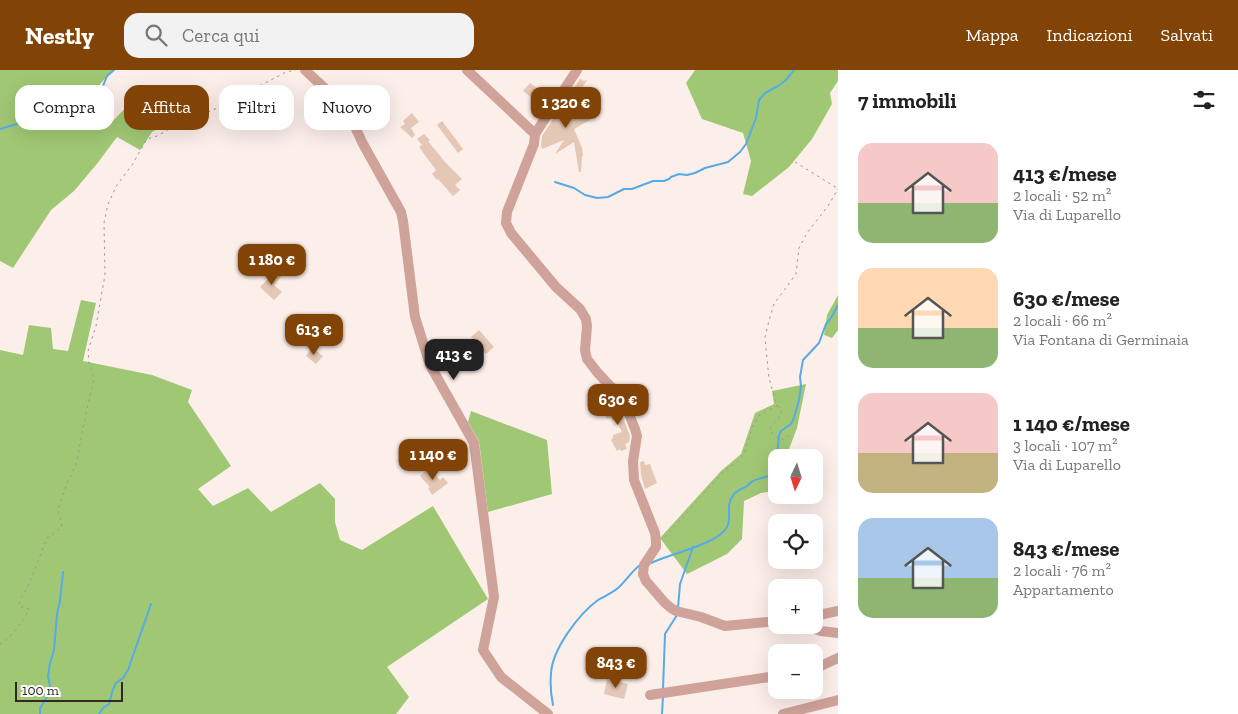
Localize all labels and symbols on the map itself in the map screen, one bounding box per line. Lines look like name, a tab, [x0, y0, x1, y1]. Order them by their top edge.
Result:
pin: 1 320 €	[520, 87, 612, 129]
pin: 1 180 €	[226, 244, 318, 286]
pin: 613 €	[279, 314, 349, 356]
pin: 413 €	[419, 338, 489, 381]
pin: 630 €	[583, 384, 653, 426]
pin: 1 140 €	[387, 438, 479, 481]
north arrow	[768, 449, 822, 504]
pin: 843 €	[581, 646, 651, 689]
scale bar	[15, 679, 122, 702]

